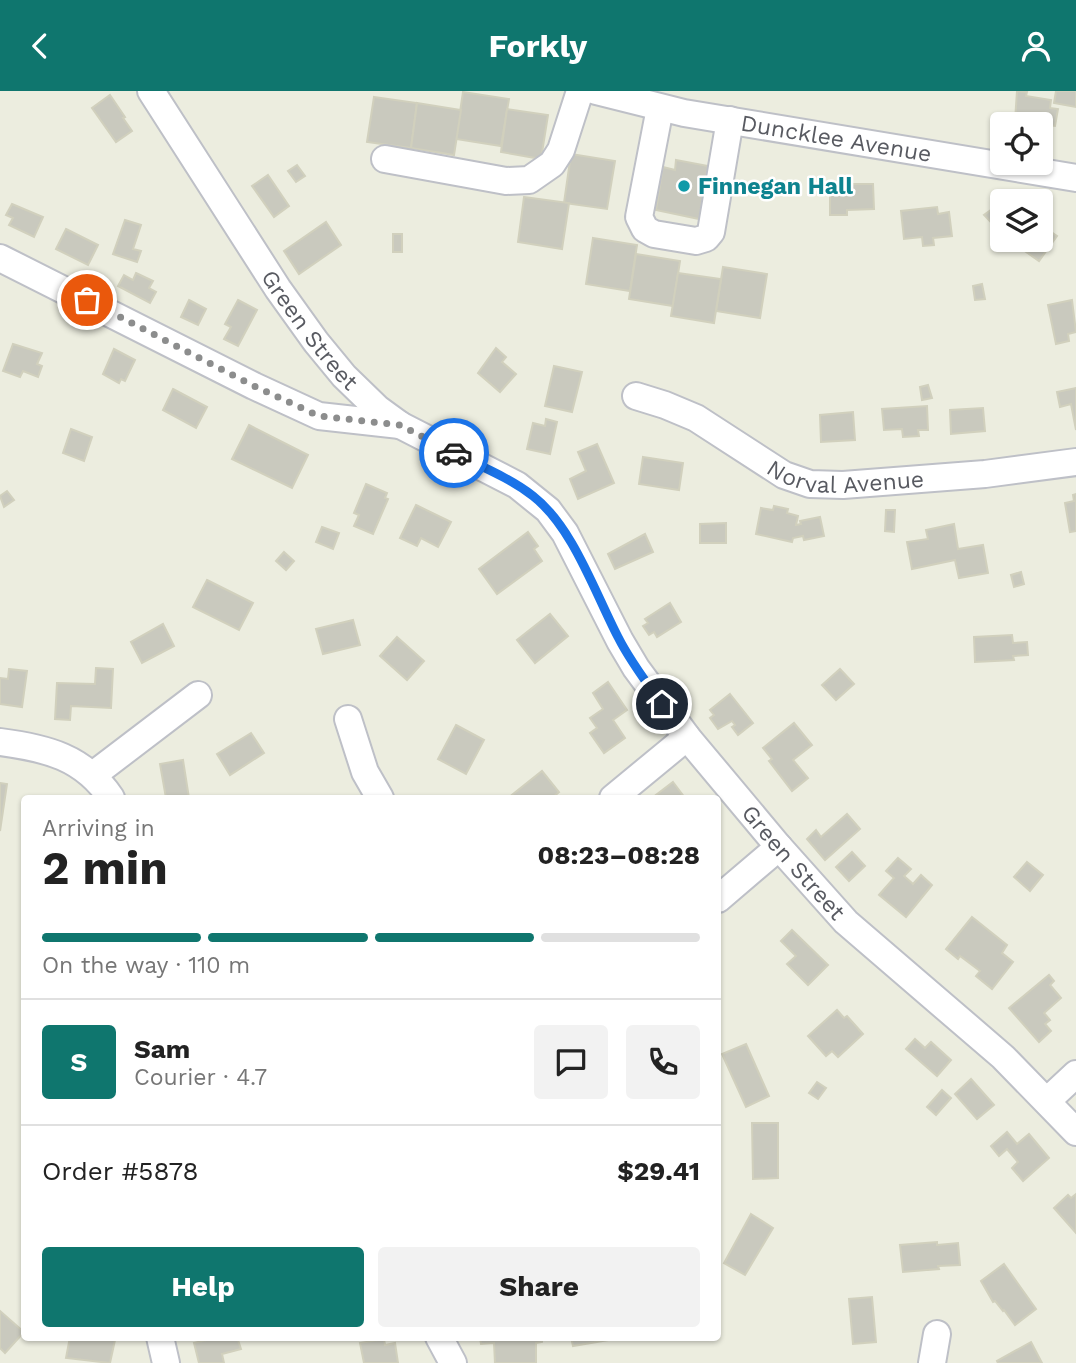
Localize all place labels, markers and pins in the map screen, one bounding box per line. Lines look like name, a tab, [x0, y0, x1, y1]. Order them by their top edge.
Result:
place label: Finnegan Hall	[698, 173, 853, 200]
marker: Finnegan Hall	[676, 178, 692, 194]
pin	[57, 270, 117, 330]
pin	[632, 674, 692, 734]

